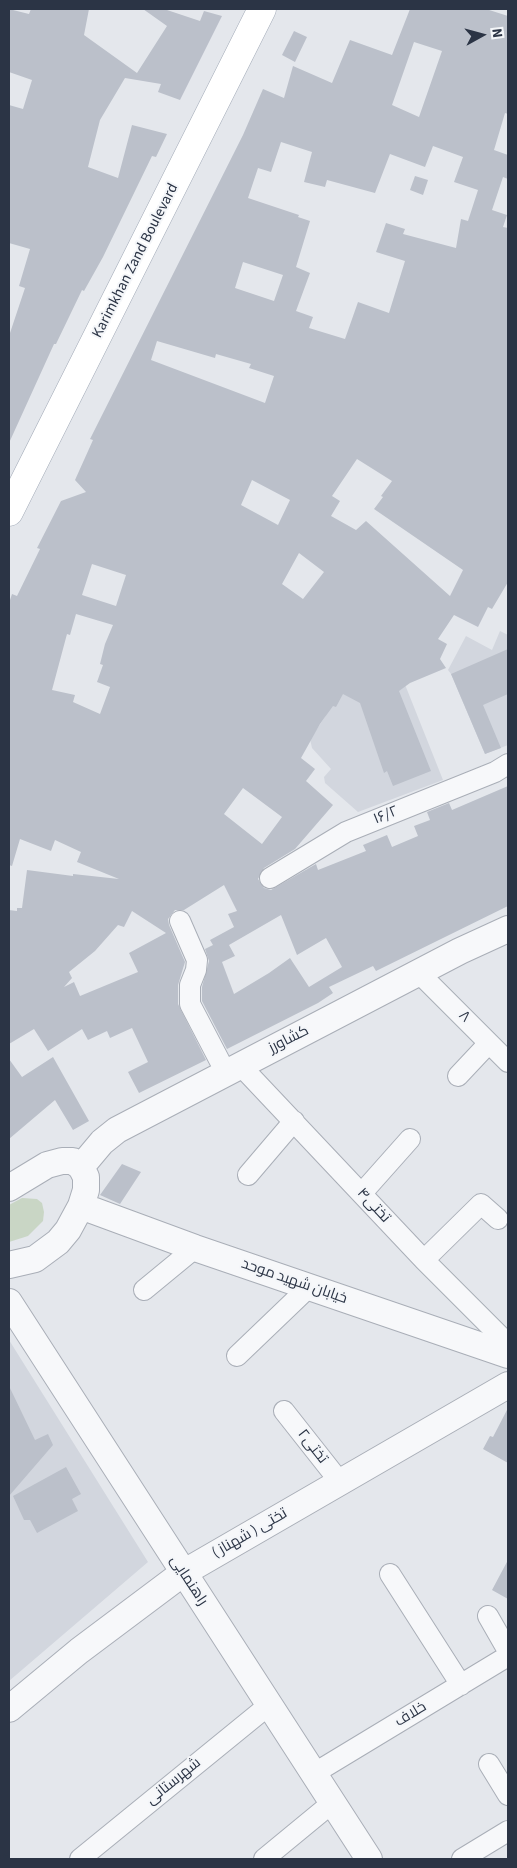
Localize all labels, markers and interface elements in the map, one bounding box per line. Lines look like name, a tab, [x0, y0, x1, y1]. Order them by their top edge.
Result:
north arrow	[457, 10, 507, 60]
text: N	[486, 27, 507, 39]
street label: Karimkhan Zand Boulevard	[89, 181, 183, 341]
street label: ۱۶/۲	[371, 803, 401, 829]
street label: ۸	[454, 1007, 474, 1027]
street label: کشاورز	[266, 1022, 312, 1058]
street label: تختی۴	[353, 1185, 393, 1227]
street label: خیابان شهید موحد	[239, 1255, 349, 1309]
street label: تختی۲	[293, 1426, 331, 1468]
street label: تختی ( شهناز )	[209, 1505, 291, 1563]
street label: راهنمایی	[165, 1553, 211, 1609]
street label: خلاف	[392, 1699, 430, 1731]
street label: شهرستانی	[143, 1754, 205, 1810]

